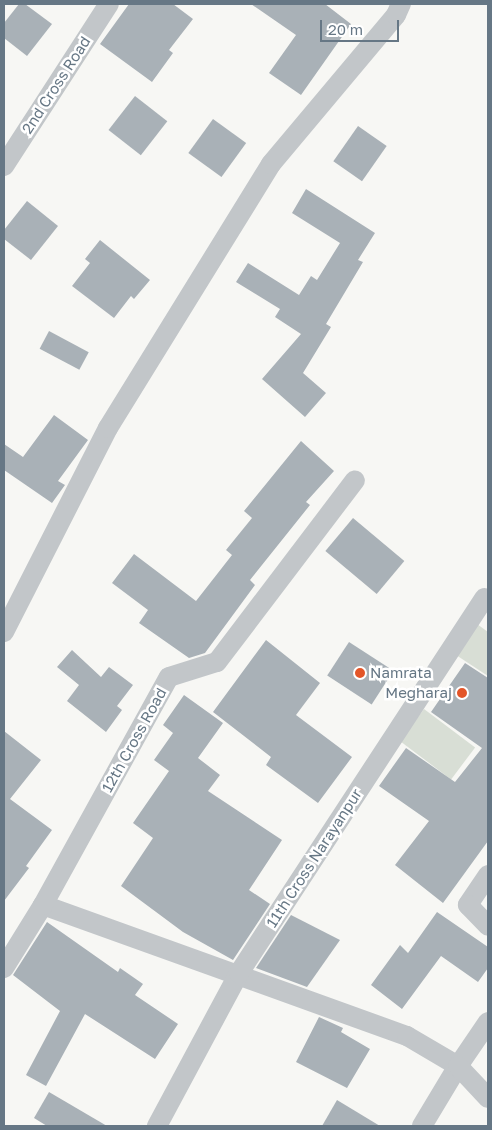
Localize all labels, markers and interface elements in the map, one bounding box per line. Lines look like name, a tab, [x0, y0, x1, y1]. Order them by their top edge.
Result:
scale bar	[322, 10, 401, 42]
text: 20 m	[328, 20, 363, 38]
street label: 2nd Cross Road	[18, 33, 94, 137]
place label: Namrata	[370, 664, 432, 682]
marker: Namrata	[354, 667, 366, 679]
place label: Megharaj	[385, 684, 452, 702]
street label: 12th Cross Road	[98, 685, 170, 795]
marker: Megharaj	[456, 687, 468, 699]
street label: 11th Cross Narayanpur	[262, 785, 366, 931]

